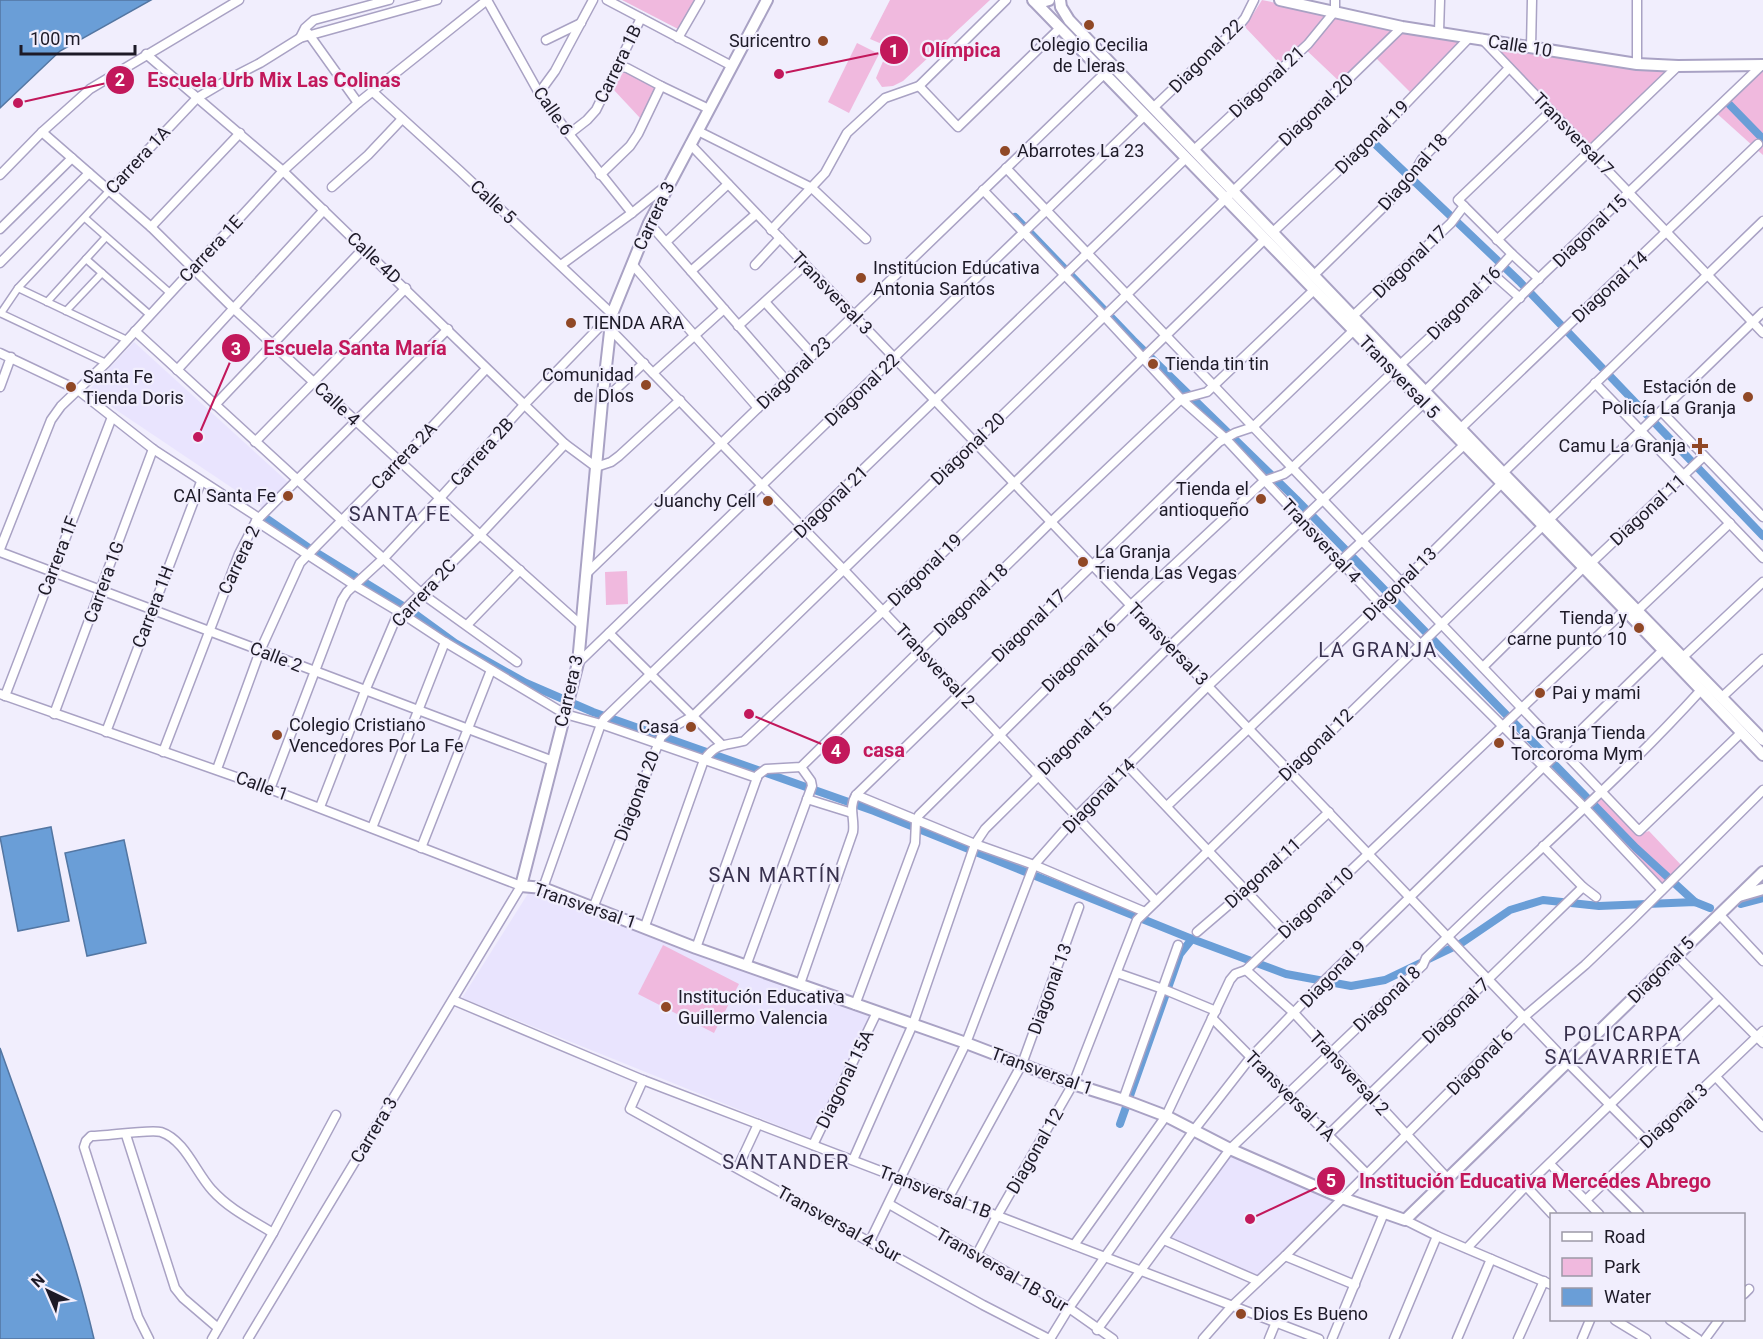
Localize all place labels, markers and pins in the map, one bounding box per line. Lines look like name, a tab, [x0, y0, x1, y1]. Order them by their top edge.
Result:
marker: Colegio Cecilia de Lleras	[1082, 18, 1096, 32]
place label: Suricentro	[729, 30, 811, 51]
callout: Olímpica	[879, 31, 1012, 69]
marker: Suricentro	[816, 34, 830, 48]
place label: Colegio Cecilia de Lleras	[1030, 34, 1148, 76]
callout: Escuela Urb Mix Las Colinas	[105, 61, 412, 99]
place label: Abarrotes La 23	[1017, 140, 1144, 161]
marker: Abarrotes La 23	[998, 144, 1012, 158]
place label: Institucion Educativa Antonia Santos	[873, 257, 1040, 299]
marker: Institucion Educativa Antonia Santos	[854, 271, 868, 285]
place label: TIENDA ARA	[583, 312, 684, 333]
marker: TIENDA ARA	[564, 316, 578, 330]
callout: Escuela Santa María	[221, 329, 458, 367]
place label: Tienda tin tin	[1165, 353, 1269, 374]
marker: Tienda tin tin	[1146, 357, 1160, 371]
place label: Comunidad de DIos	[542, 364, 634, 406]
place label: Santa Fe Tienda Doris	[83, 366, 184, 408]
place label: Estación de Policía La Granja	[1602, 376, 1736, 418]
marker: Comunidad de DIos	[639, 378, 653, 392]
marker: Santa Fe Tienda Doris	[64, 380, 78, 394]
marker: Estación de Policía La Granja	[1741, 390, 1755, 404]
place label: Camu La Granja	[1559, 435, 1686, 456]
marker: Camu La Granja	[1691, 437, 1709, 455]
place label: Tienda el antioqueño	[1159, 478, 1249, 520]
place label: CAI Santa Fe	[173, 485, 276, 506]
marker: CAI Santa Fe	[281, 489, 295, 503]
place label: Juanchy Cell	[654, 490, 756, 511]
marker: Tienda el antioqueño	[1254, 492, 1268, 506]
marker: Juanchy Cell	[761, 494, 775, 508]
place label: La Granja Tienda Las Vegas	[1095, 541, 1237, 583]
marker: La Granja Tienda Las Vegas	[1076, 555, 1090, 569]
place label: Tienda y carne punto 10	[1507, 607, 1627, 649]
marker: Tienda y carne punto 10	[1632, 621, 1646, 635]
place label: Pai y mami	[1552, 682, 1641, 703]
marker: Pai y mami	[1533, 686, 1547, 700]
place label: Colegio Cristiano Vencedores Por La Fe	[289, 714, 464, 756]
place label: Casa	[638, 716, 679, 737]
marker: Casa	[684, 720, 698, 734]
place label: La Granja Tienda Torcoroma Mym	[1511, 722, 1645, 764]
marker: Colegio Cristiano Vencedores Por La Fe	[270, 728, 284, 742]
callout: casa	[821, 731, 917, 769]
marker: La Granja Tienda Torcoroma Mym	[1492, 736, 1506, 750]
place label: Institución Educativa Guillermo Valencia	[678, 986, 845, 1028]
marker: Institución Educativa Guillermo Valencia	[659, 1000, 673, 1014]
callout: Institución Educativa Mercédes Abrego	[1316, 1162, 1723, 1200]
place label: Dios Es Bueno	[1253, 1303, 1368, 1324]
marker: Dios Es Bueno	[1234, 1307, 1248, 1321]

